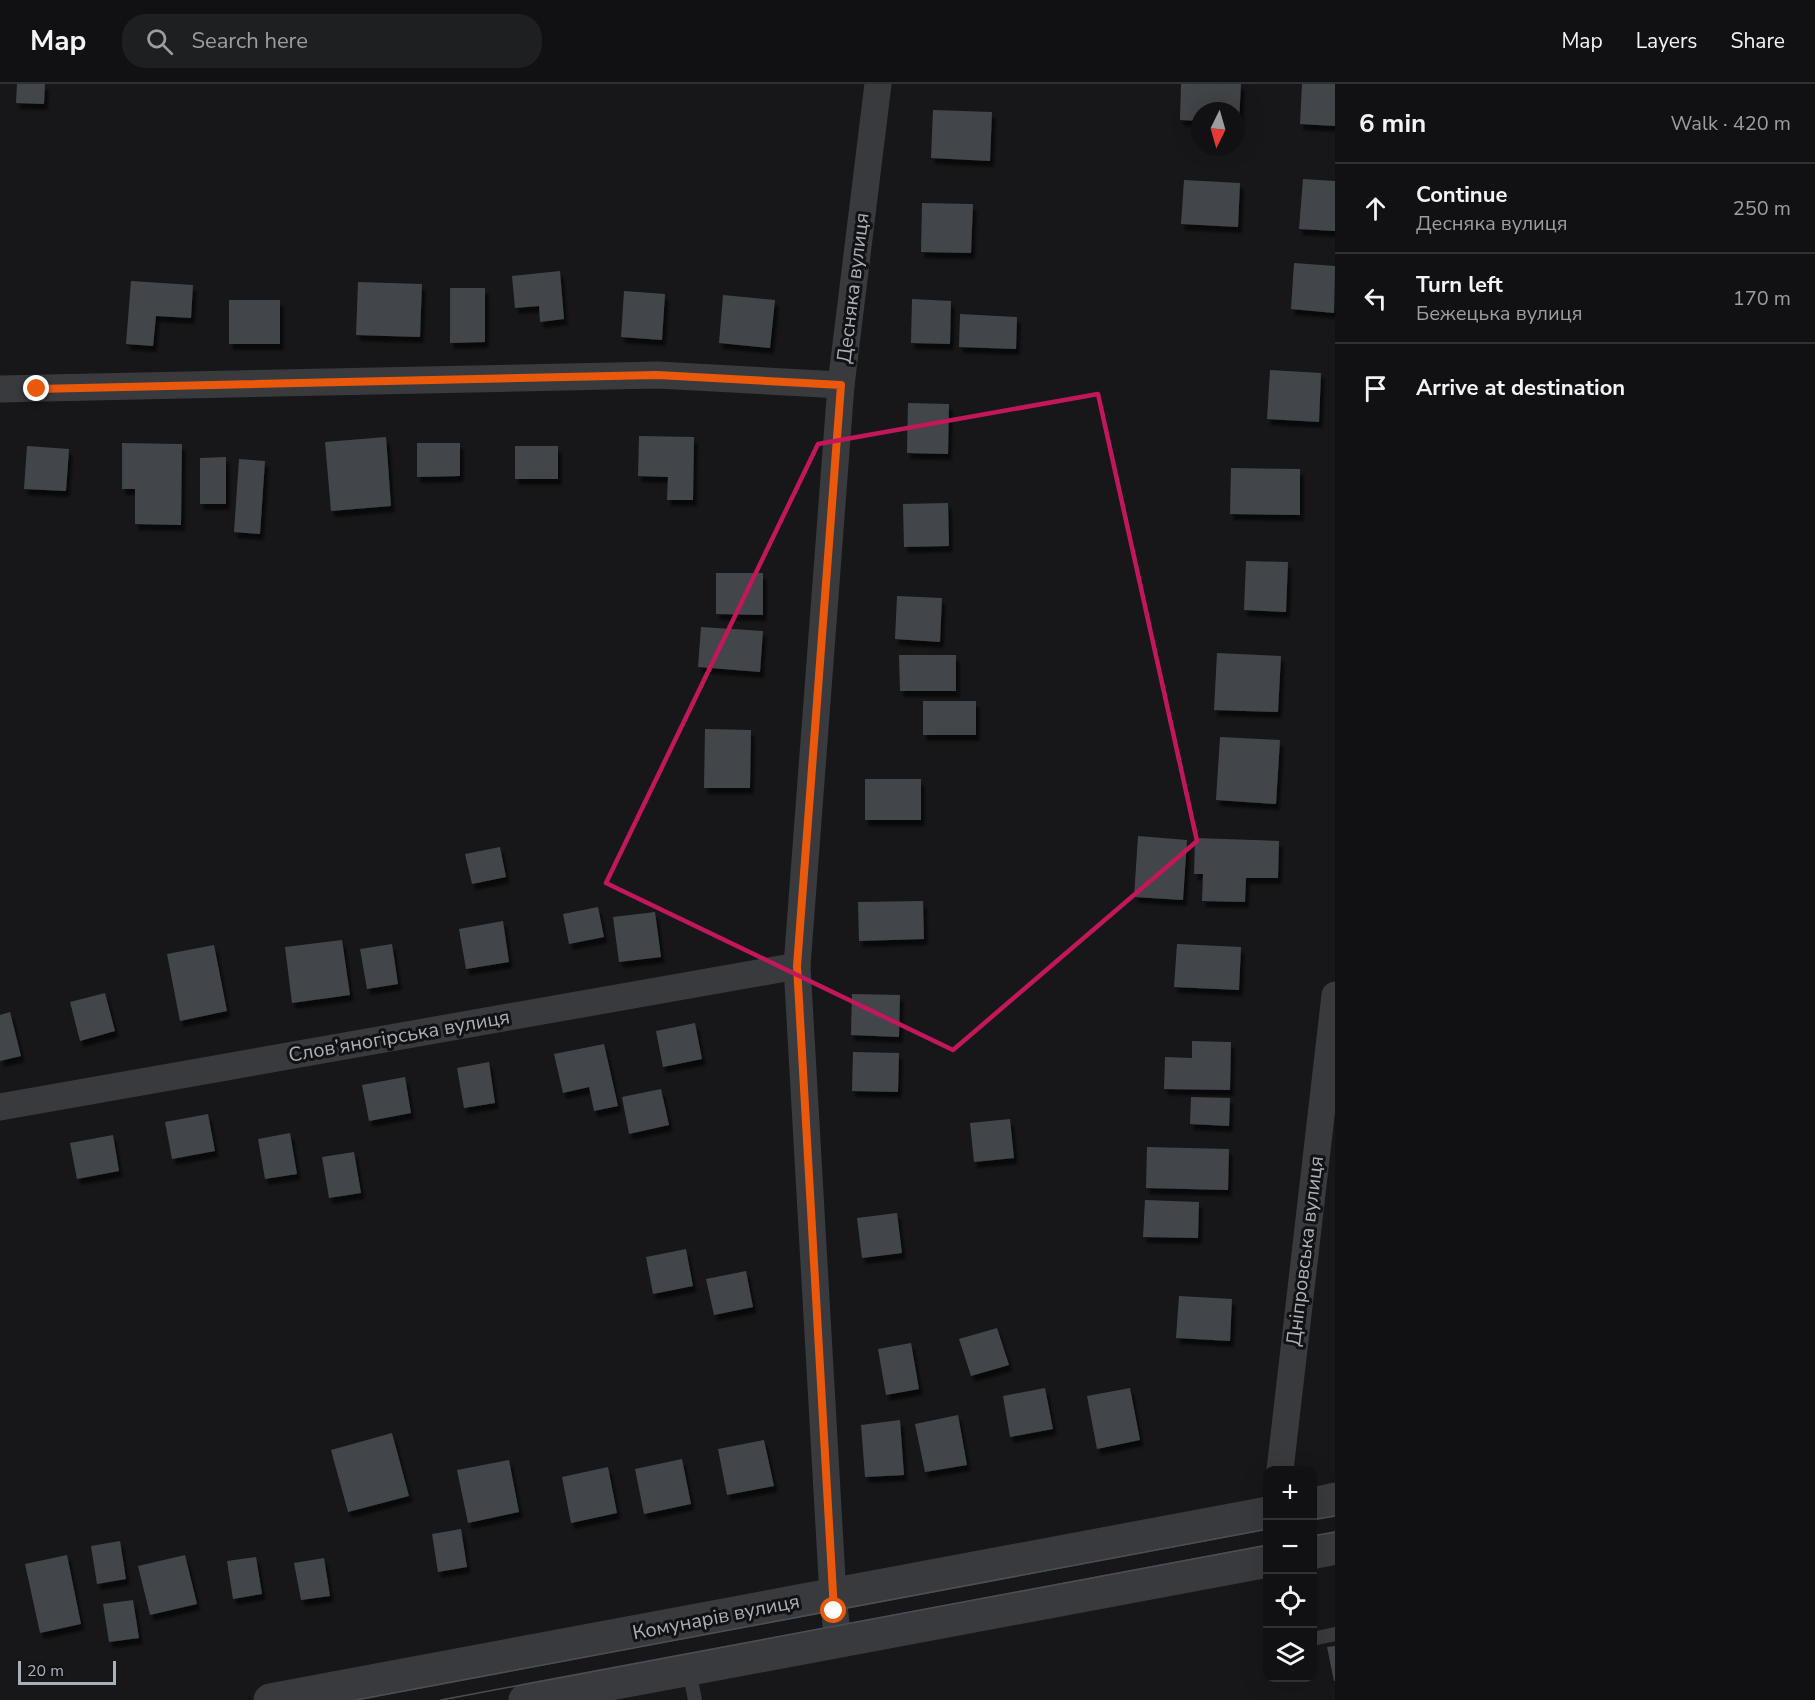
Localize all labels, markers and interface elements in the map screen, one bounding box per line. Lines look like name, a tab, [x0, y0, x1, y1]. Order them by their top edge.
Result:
search box	[122, 14, 542, 68]
text: Map	[30, 22, 86, 60]
icon: search	[143, 25, 176, 58]
text: Search here	[191, 26, 308, 56]
text: Map	[1561, 27, 1603, 55]
text: Layers	[1636, 27, 1697, 55]
text: Share	[1730, 27, 1785, 55]
north arrow	[1191, 102, 1245, 156]
text: 6 min	[1359, 106, 1426, 141]
text: Walk · 420 m	[1671, 110, 1791, 137]
text: Continue	[1416, 180, 1507, 210]
icon: ahead	[1359, 192, 1392, 225]
text: 250 m	[1733, 195, 1791, 222]
text: Десняка вулиця	[1416, 210, 1568, 237]
street label: Десняка вулиця	[830, 211, 876, 365]
text: Turn left	[1416, 270, 1503, 300]
icon: left	[1359, 282, 1392, 315]
text: 170 m	[1733, 285, 1791, 312]
text: Бежецька вулиця	[1416, 300, 1582, 327]
icon: arrive	[1359, 372, 1392, 405]
text: Arrive at destination	[1416, 373, 1625, 403]
route end	[23, 375, 49, 401]
street label: Слов’яногірська вулиця	[286, 1003, 512, 1069]
street label: Дніпровська вулиця	[1280, 1154, 1330, 1348]
map controls	[1263, 1466, 1317, 1682]
button: +	[1263, 1466, 1317, 1520]
button: −	[1263, 1520, 1317, 1574]
button: locate	[1263, 1574, 1317, 1628]
street label: Комунарів вулиця	[630, 1588, 802, 1646]
route start	[820, 1597, 846, 1623]
button: layers	[1263, 1628, 1317, 1682]
scale bar	[18, 1658, 116, 1686]
text: 20 m	[27, 1660, 64, 1682]

